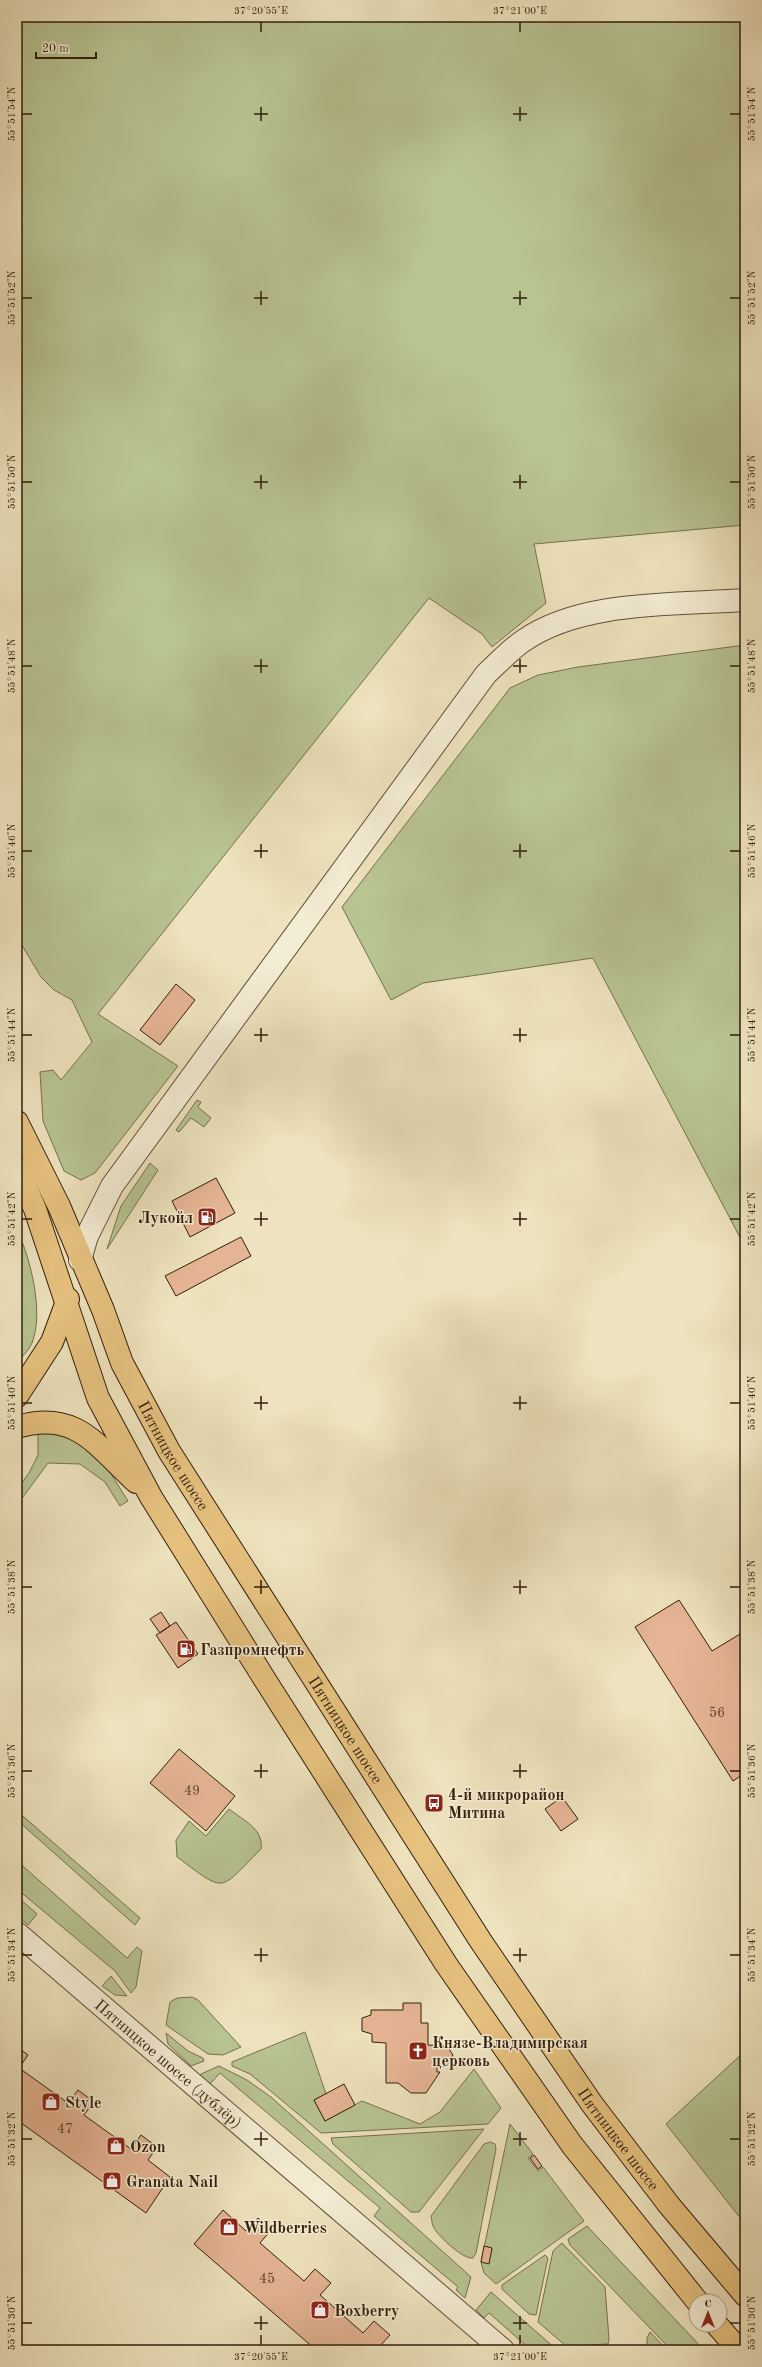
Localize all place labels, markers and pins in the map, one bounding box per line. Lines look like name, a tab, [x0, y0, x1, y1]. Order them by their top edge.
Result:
fuel station icon: Лукойл	[196, 1206, 218, 1228]
place label: Лукойл	[138, 1211, 193, 1227]
fuel station icon: Газпромнефть	[175, 1638, 197, 1660]
place label: Газпромнефть	[200, 1643, 304, 1659]
place label: 4-й микрорайон Митина	[448, 1788, 565, 1822]
bus stop icon: 4-й микрорайон Митина	[423, 1792, 445, 1814]
place label: Князе-Владимирская церковь	[432, 2036, 588, 2070]
church icon: Князе-Владимирская церковь	[407, 2040, 429, 2062]
shop icon: Style	[40, 2091, 62, 2113]
place label: Style	[65, 2096, 102, 2112]
shop icon: Ozon	[105, 2135, 127, 2157]
place label: Ozon	[130, 2140, 166, 2156]
shop icon: Granata Nail	[101, 2170, 123, 2192]
place label: Granata Nail	[126, 2175, 218, 2191]
shop icon: Wildberries	[218, 2216, 240, 2238]
place label: Wildberries	[243, 2221, 327, 2237]
shop icon: Boxberry	[309, 2299, 331, 2321]
place label: Boxberry	[334, 2304, 400, 2320]

